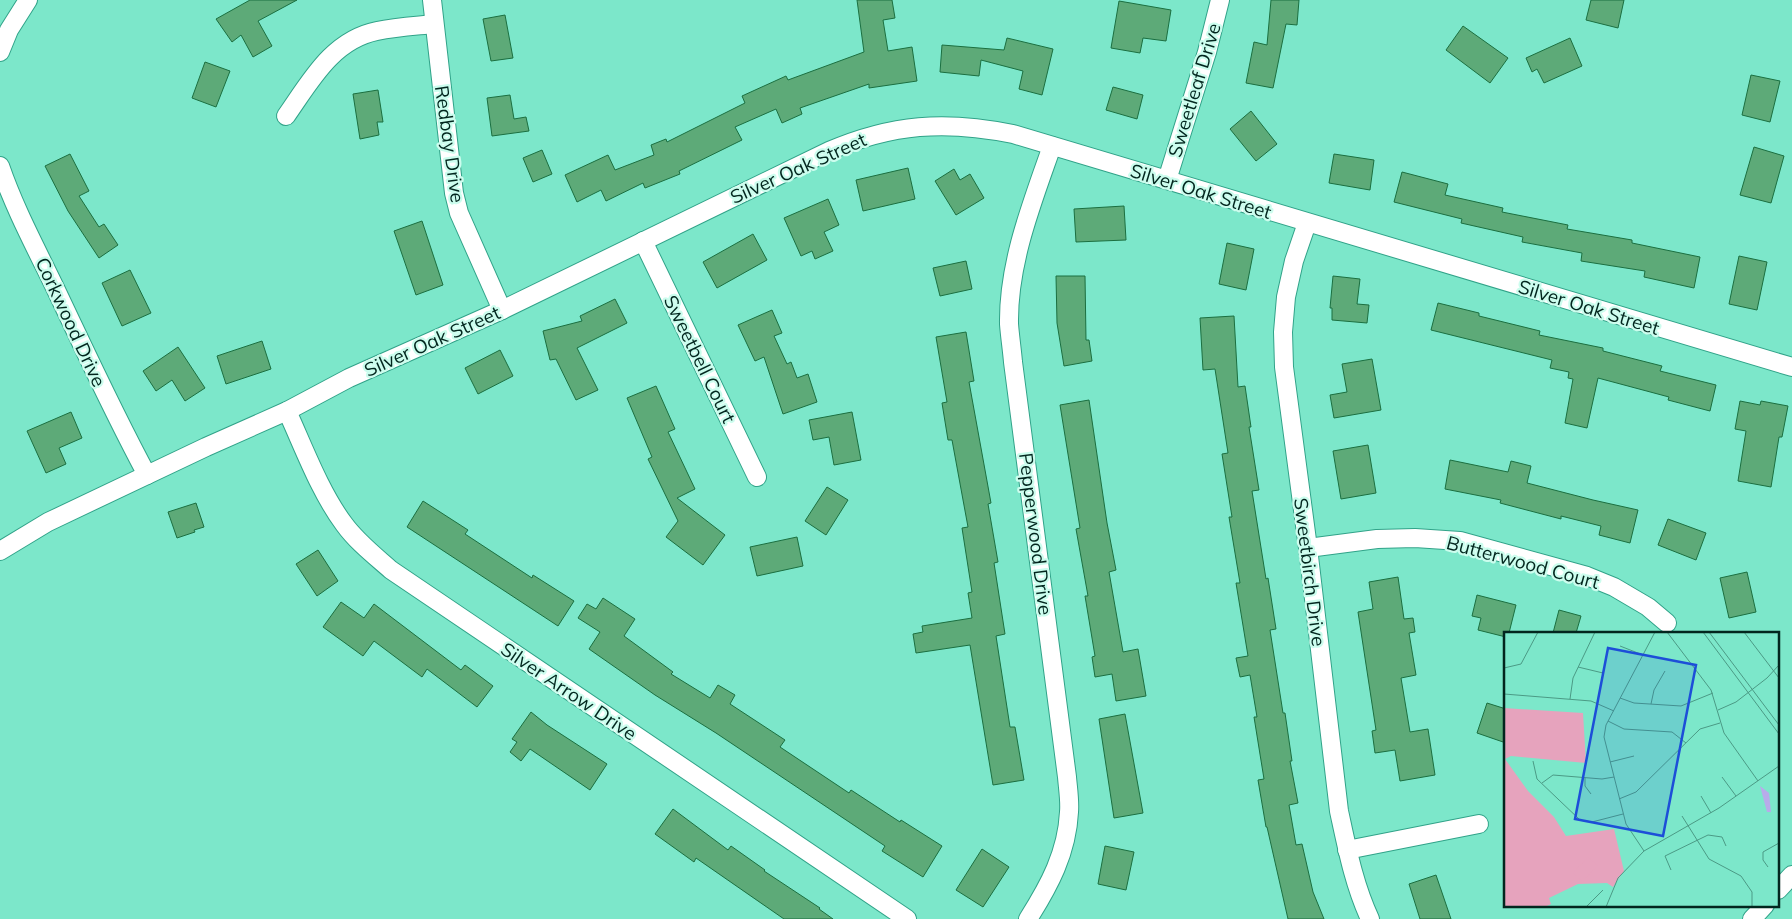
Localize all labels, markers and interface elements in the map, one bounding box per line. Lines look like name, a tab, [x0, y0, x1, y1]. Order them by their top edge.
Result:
street label: Sweetleaf Drive	[1162, 20, 1226, 160]
street label: Redbay Drive	[430, 84, 470, 204]
street label: Silver Oak Street	[726, 127, 870, 209]
street label: Silver Oak Street	[1127, 158, 1275, 224]
street label: Corkwood Drive	[31, 254, 111, 390]
street label: Silver Oak Street	[1515, 274, 1663, 340]
street label: Sweetbell Court	[659, 291, 741, 427]
street label: Silver Oak Street	[360, 300, 504, 382]
street label: Pepperwood Drive	[1014, 452, 1058, 616]
street label: Sweetbirch Drive	[1289, 496, 1331, 648]
street label: Butterwood Court	[1444, 530, 1602, 594]
inset map	[1504, 632, 1780, 906]
street label: Silver Arrow Drive	[496, 637, 642, 745]

